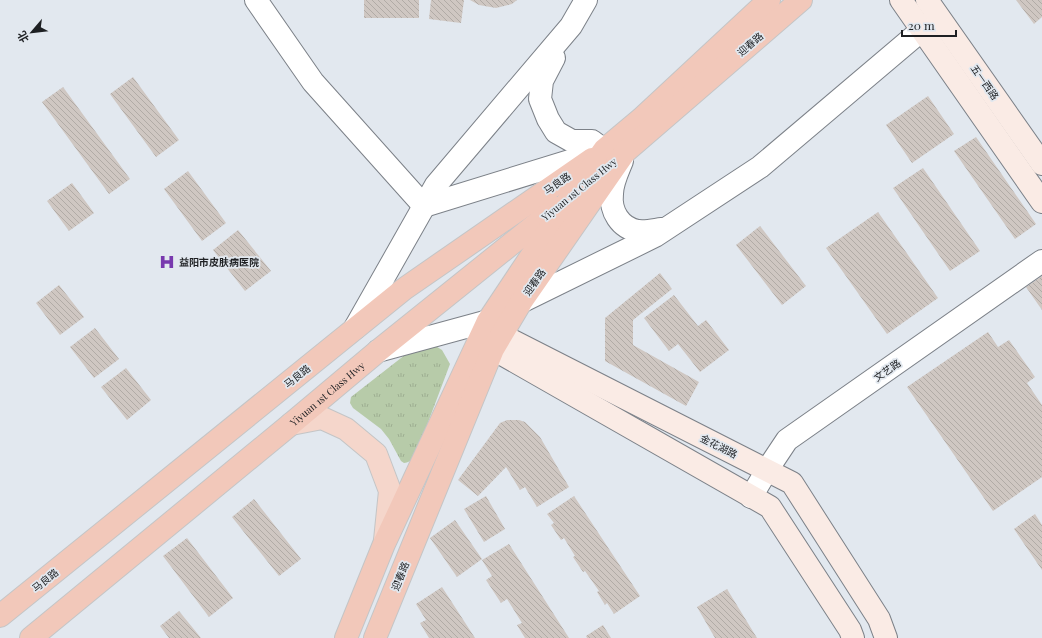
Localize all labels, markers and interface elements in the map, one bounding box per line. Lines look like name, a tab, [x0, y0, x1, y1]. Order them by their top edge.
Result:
north arrow	[12, 12, 52, 52]
scale bar	[902, 12, 956, 38]
text: 20 m	[908, 17, 935, 33]
text: 北	[14, 29, 32, 45]
street label: 迎春路	[734, 29, 766, 59]
street label: 五一西路	[968, 62, 1002, 102]
street label: Yiyuan 1st Class Hwy	[538, 154, 620, 224]
street label: 马良路	[541, 169, 573, 197]
hospital icon: 益阳市皮肤病医院	[158, 253, 176, 271]
place label: 益阳市皮肤病医院	[179, 255, 259, 269]
street label: 迎春路	[520, 266, 548, 298]
street label: 文艺路	[871, 356, 903, 384]
street label: Yiyuan 1st Class Hwy	[286, 358, 367, 430]
street label: 马良路	[281, 361, 313, 391]
street label: 金花湖路	[698, 431, 740, 461]
street label: 迎春路	[388, 559, 412, 593]
street label: 马良路	[29, 565, 61, 595]

